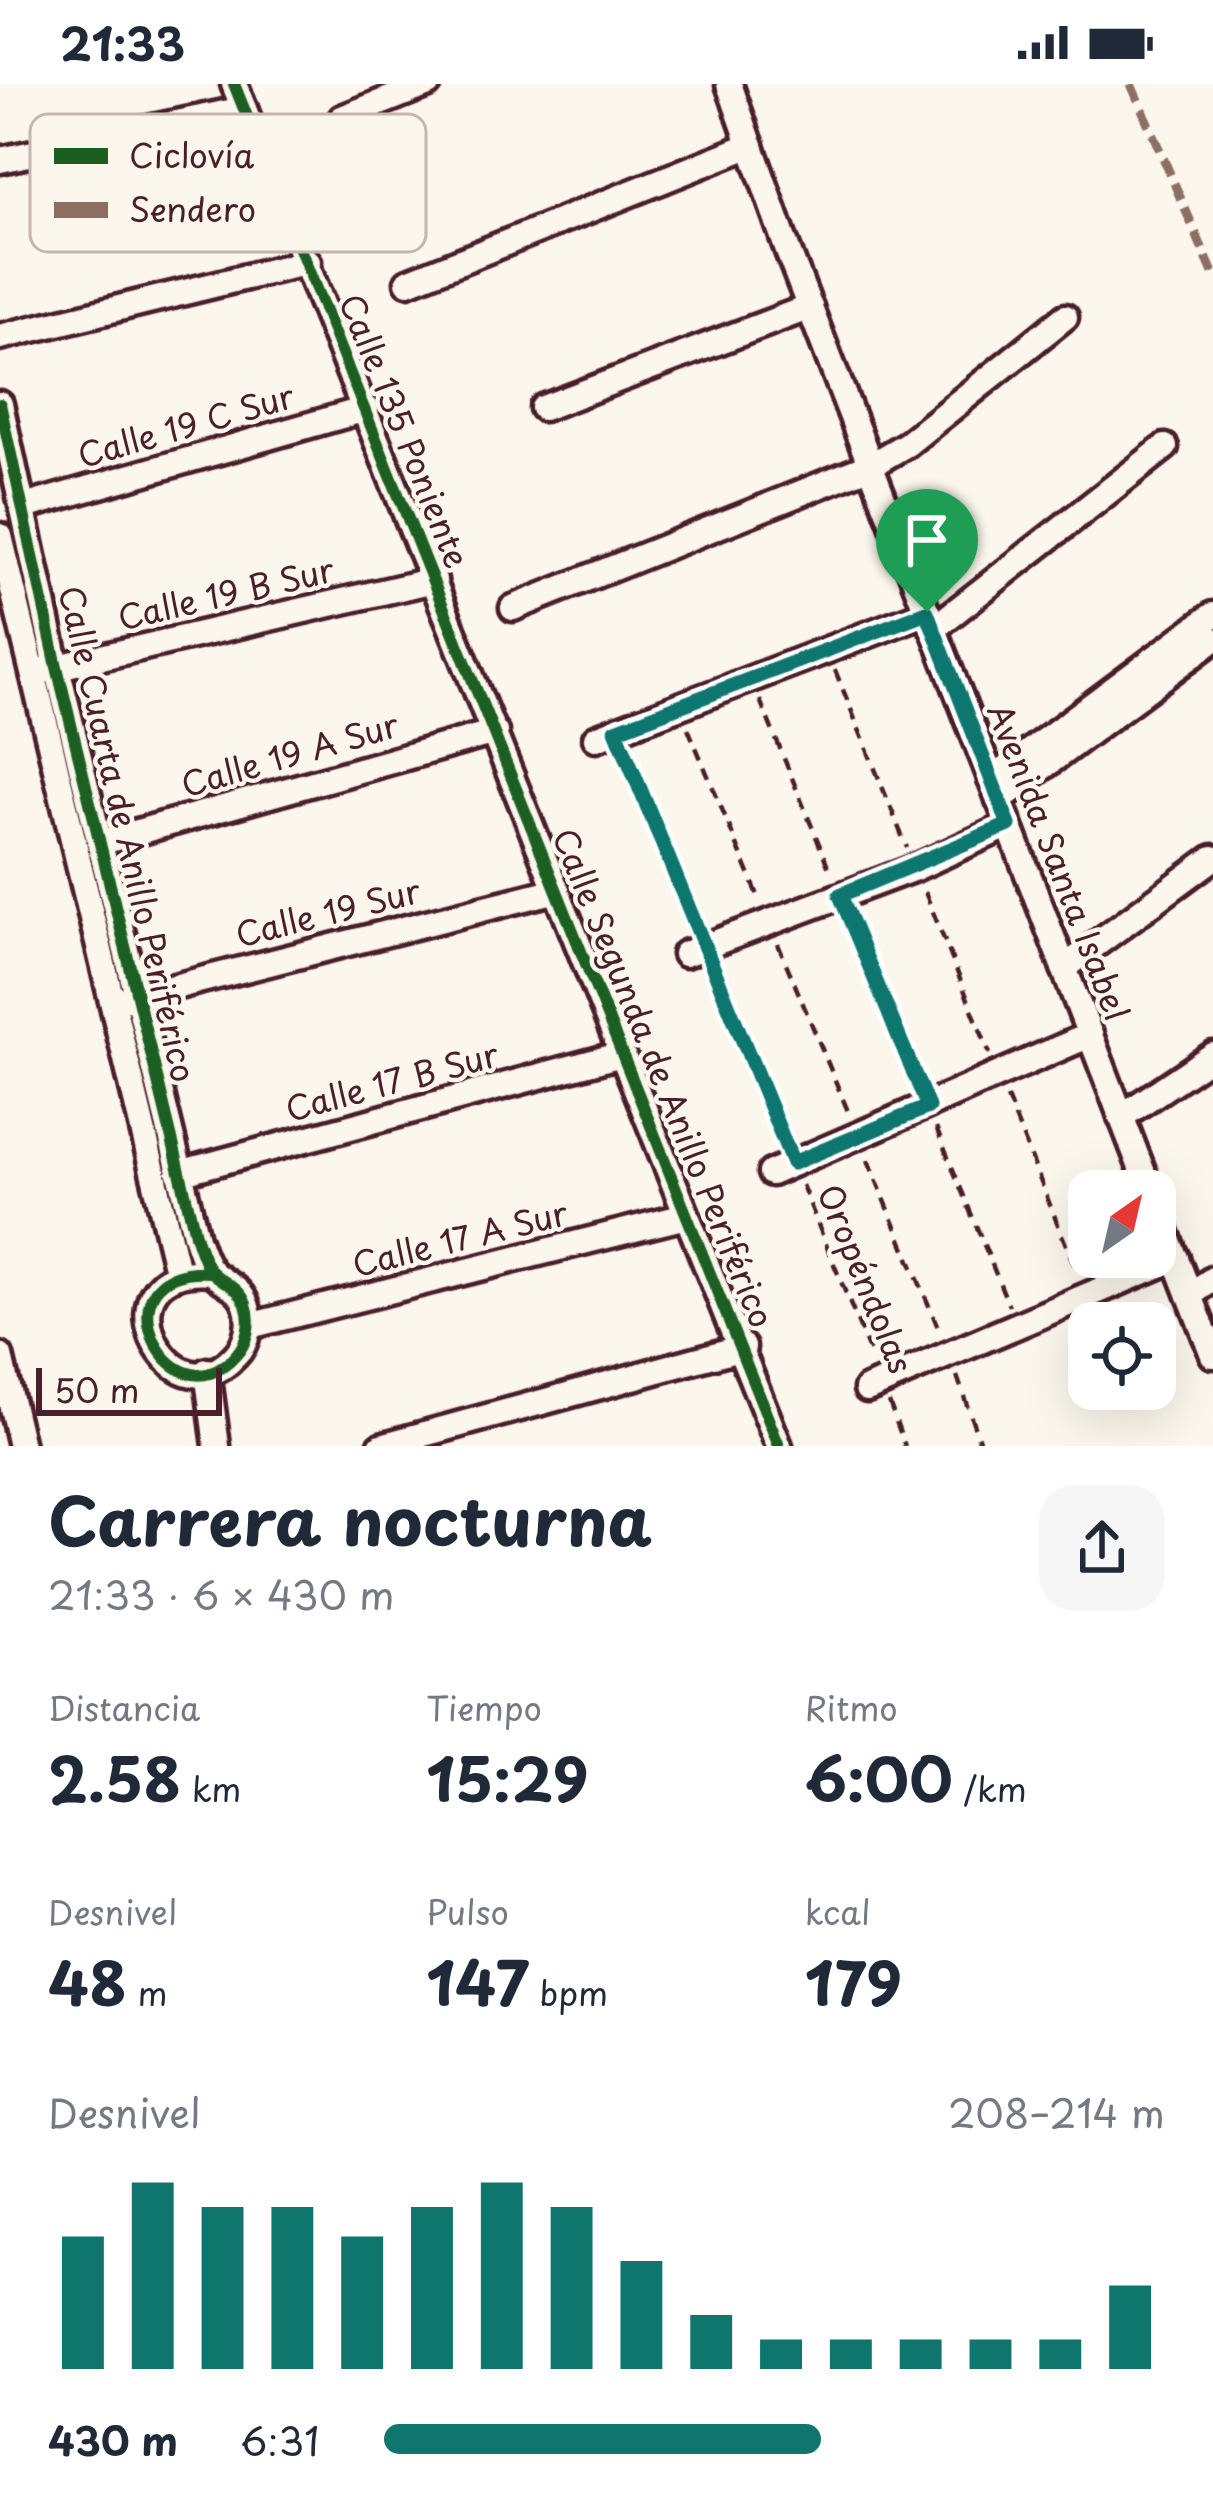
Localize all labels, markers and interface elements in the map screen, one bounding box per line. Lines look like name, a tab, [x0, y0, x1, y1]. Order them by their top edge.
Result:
text: 21:33	[60, 8, 185, 76]
legend	[30, 114, 426, 252]
text: Ciclovía	[129, 129, 255, 179]
text: Sendero	[129, 183, 256, 233]
street label: Calle 135 Poniente	[328, 286, 484, 575]
street label: Calle 19 C Sur	[71, 369, 300, 479]
pin	[876, 489, 978, 612]
icon: arrive	[894, 507, 960, 573]
street label: Calle 19 B Sur	[112, 543, 339, 641]
street label: Calle Cuarta de Anillo Periférico	[47, 580, 210, 1087]
street label: Avenida Santa Isabel	[976, 695, 1143, 1027]
street label: Calle 19 A Sur	[175, 698, 405, 808]
street label: Calle Segunda de Anillo Periférico	[542, 820, 788, 1334]
street label: Calle 19 Sur	[230, 864, 426, 958]
street label: Calle 17 B Sur	[279, 1027, 504, 1133]
north arrow	[1068, 1170, 1176, 1278]
map controls	[1068, 1170, 1176, 1410]
street label: Oropéndolas	[806, 1176, 927, 1380]
street label: Calle 17 A Sur	[347, 1186, 573, 1288]
button: locate	[1068, 1302, 1176, 1410]
scale bar	[36, 1362, 222, 1415]
text: 50 m	[54, 1364, 140, 1414]
text: Carrera nocturna	[48, 1469, 652, 1568]
button: share	[1039, 1485, 1165, 1611]
text: 21:33 · 6 × 430 m	[48, 1564, 394, 1623]
text: Distancia	[48, 1682, 200, 1732]
text: Tiempo	[426, 1682, 542, 1732]
text: Ritmo	[805, 1682, 898, 1732]
text: 2.58	[48, 1732, 181, 1822]
text: 15:29	[426, 1732, 589, 1822]
text: 6:00	[805, 1732, 953, 1822]
text: km	[181, 1763, 241, 1813]
text: /km	[953, 1763, 1027, 1813]
text: Desnivel	[48, 1886, 177, 1936]
text: Pulso	[426, 1886, 509, 1936]
text: kcal	[805, 1886, 871, 1936]
text: 48	[48, 1936, 127, 2026]
text: 147	[426, 1936, 529, 2026]
text: 179	[805, 1936, 902, 2026]
text: m	[127, 1967, 168, 2017]
text: bpm	[529, 1967, 608, 2017]
text: Desnivel	[48, 2082, 200, 2141]
text: 208–214 m	[948, 2082, 1165, 2141]
text: 430 m	[48, 2410, 178, 2469]
text: 6:31	[240, 2410, 319, 2469]

